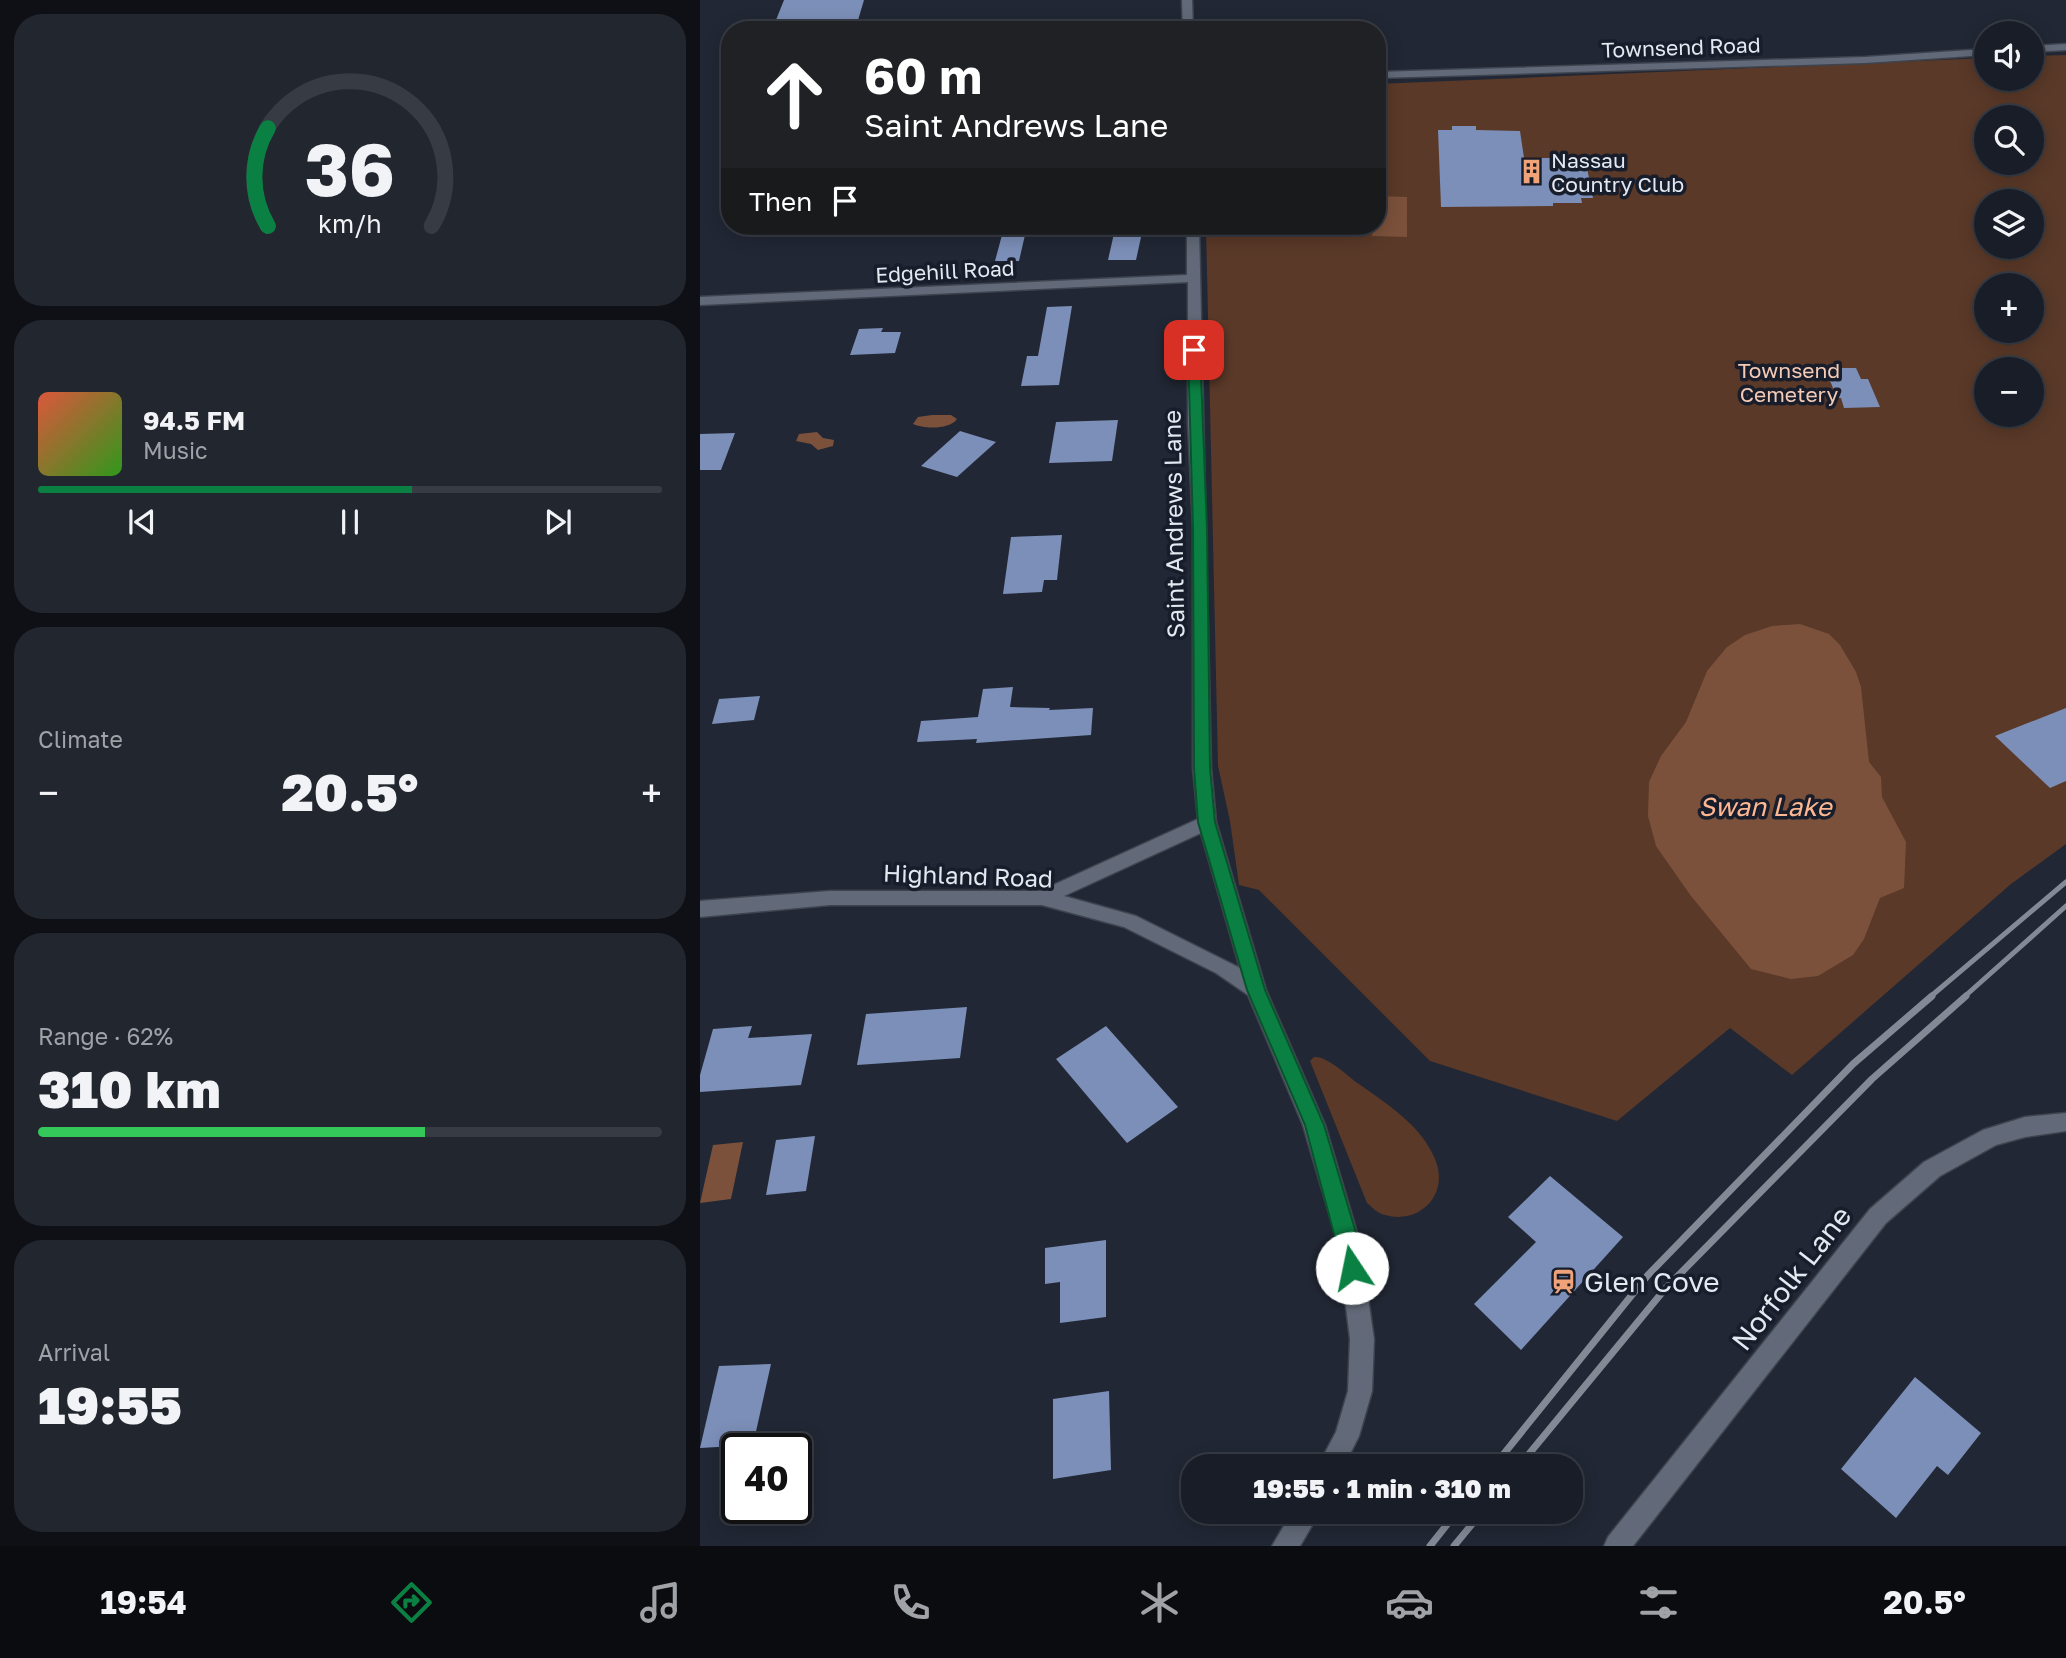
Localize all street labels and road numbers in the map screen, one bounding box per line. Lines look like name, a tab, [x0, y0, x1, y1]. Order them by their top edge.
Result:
street label: Townsend Road	[1601, 31, 1761, 63]
street label: Edgehill Road	[875, 254, 1015, 288]
street label: Saint Andrews Lane	[1157, 410, 1189, 638]
street label: Highland Road	[883, 858, 1053, 892]
street label: Norfolk Lane	[1725, 1199, 1857, 1357]

